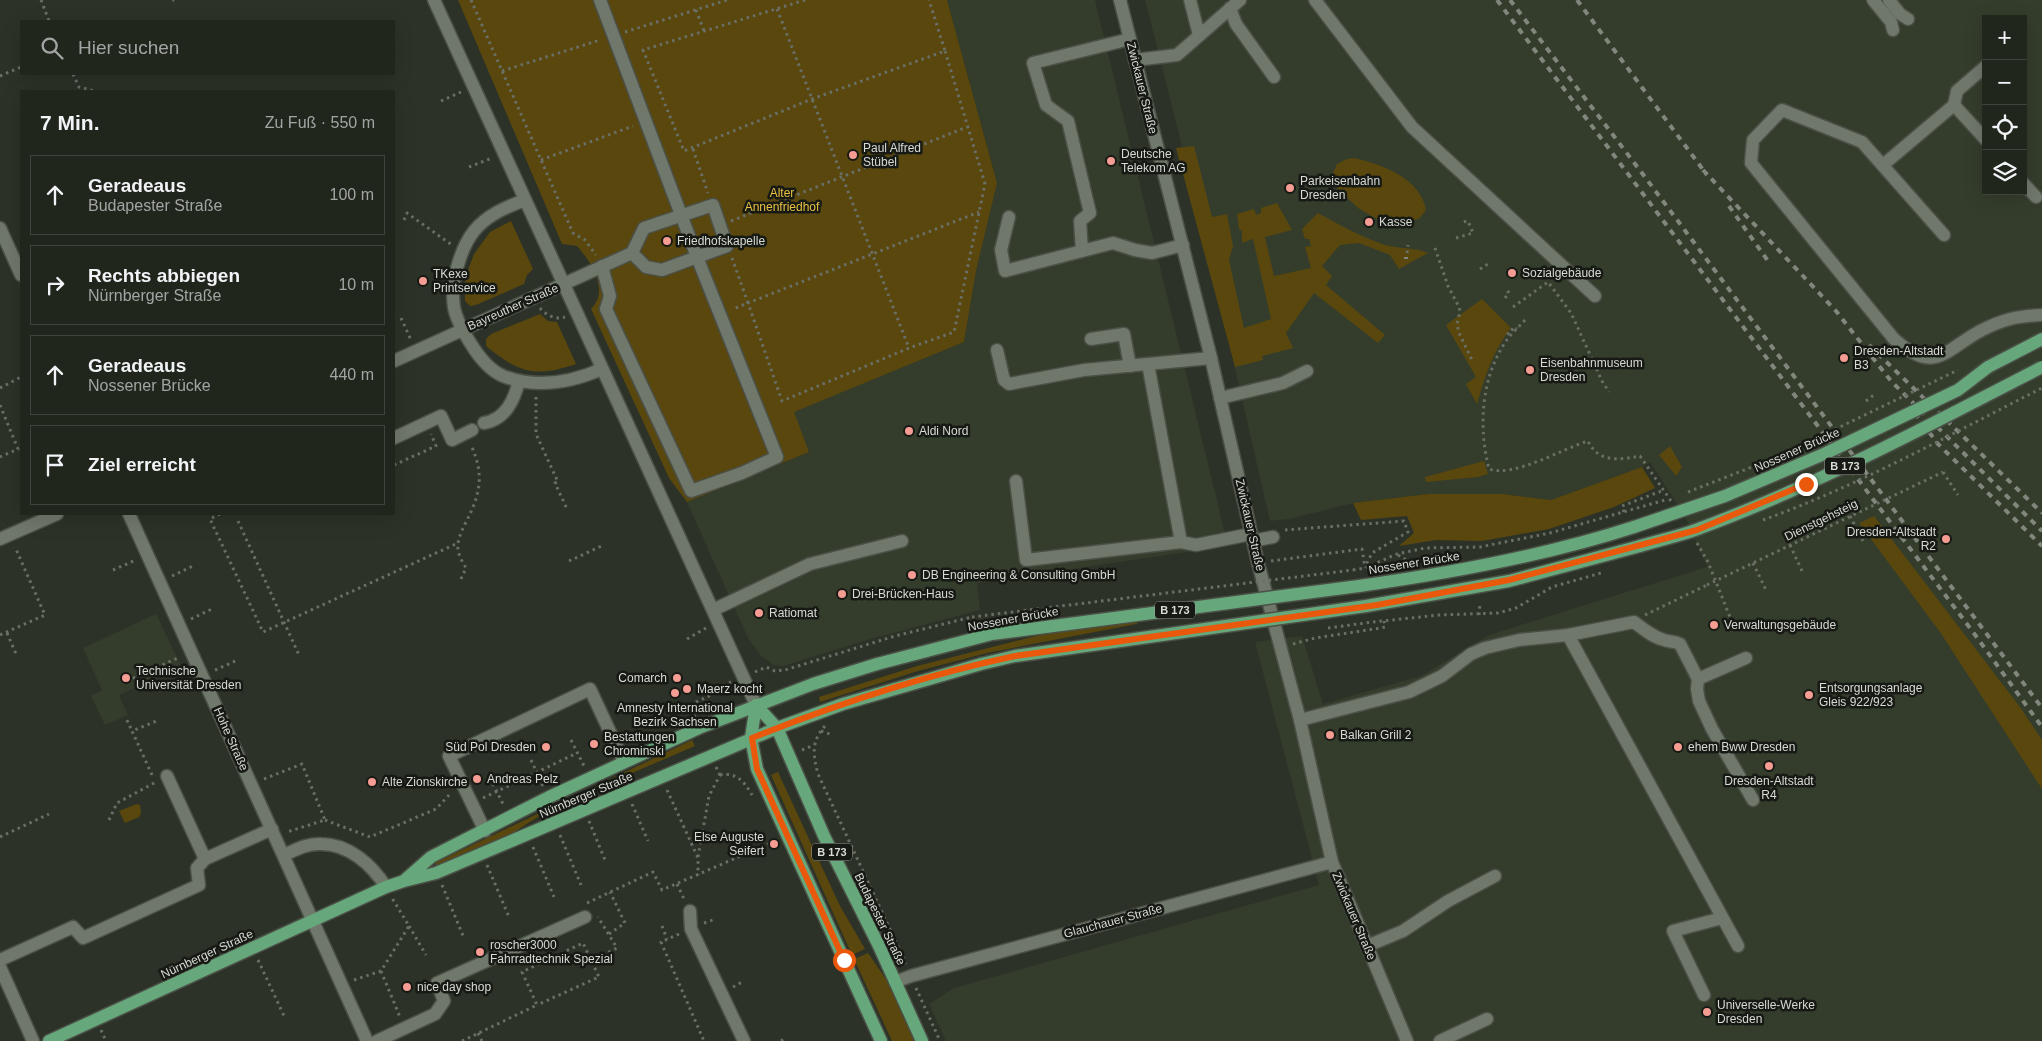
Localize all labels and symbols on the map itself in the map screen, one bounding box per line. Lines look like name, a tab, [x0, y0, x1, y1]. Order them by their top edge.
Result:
street label: Zwickauer Straße	[1124, 41, 1160, 136]
place label: Paul Alfred Stübel	[863, 141, 921, 169]
place label: Deutsche Telekom AG	[1121, 147, 1186, 175]
marker: Paul Alfred Stübel	[847, 149, 859, 161]
marker: Deutsche Telekom AG	[1105, 155, 1117, 167]
place label: Parkeisenbahn Dresden	[1300, 174, 1380, 202]
marker: Parkeisenbahn Dresden	[1284, 182, 1296, 194]
park label: Alter Annenfriedhof	[745, 186, 820, 214]
place label: Kasse	[1379, 215, 1413, 229]
marker: Kasse	[1363, 216, 1375, 228]
place label: Friedhofskapelle	[677, 234, 765, 248]
marker: Friedhofskapelle	[661, 235, 673, 247]
place label: Sozialgebäude	[1522, 266, 1602, 280]
place label: TKexe Printservice	[433, 267, 496, 295]
marker: Sozialgebäude	[1506, 267, 1518, 279]
marker: TKexe Printservice	[417, 275, 429, 287]
street label: Bayreuther Straße	[465, 281, 561, 333]
place label: Dresden-Altstadt B3	[1854, 344, 1944, 372]
marker: Dresden-Altstadt B3	[1838, 352, 1850, 364]
place label: Eisenbahnmuseum Dresden	[1540, 356, 1643, 384]
marker: Eisenbahnmuseum Dresden	[1524, 364, 1536, 376]
place label: Aldi Nord	[919, 424, 968, 438]
marker: Aldi Nord	[903, 425, 915, 437]
street label: Nossener Brücke	[1752, 425, 1842, 475]
road number: B 173	[1825, 458, 1865, 474]
route end	[1795, 473, 1818, 496]
street label: Zwickauer Straße	[1233, 478, 1267, 573]
street label: Dienstgehsteig	[1782, 496, 1860, 544]
place label: Dresden-Altstadt R2	[1847, 525, 1937, 553]
marker: Dresden-Altstadt R2	[1940, 533, 1952, 545]
street label: Nossener Brücke	[1367, 549, 1461, 577]
place label: DB Engineering & Consulting GmbH	[922, 568, 1115, 582]
marker: DB Engineering & Consulting GmbH	[906, 569, 918, 581]
place label: Drei-Brücken-Haus	[852, 587, 954, 601]
marker: Drei-Brücken-Haus	[836, 588, 848, 600]
road number: B 173	[1155, 602, 1195, 618]
street label: Nossener Brücke	[966, 604, 1060, 634]
place label: Ratiomat	[769, 606, 818, 620]
marker: Ratiomat	[753, 607, 765, 619]
place label: Verwaltungsgebäude	[1724, 618, 1836, 632]
marker: Verwaltungsgebäude	[1708, 619, 1720, 631]
place label: Technische Universität Dresden	[136, 664, 241, 692]
place label: Comarch	[618, 671, 667, 685]
marker: Technische Universität Dresden	[120, 672, 132, 684]
marker: Comarch	[671, 672, 683, 684]
place label: Entsorgungsanlage Gleis 922/923	[1819, 681, 1923, 709]
place label: Maerz kocht	[697, 682, 763, 696]
marker: Maerz kocht	[681, 683, 693, 695]
marker: Amnesty International Bezirk Sachsen	[669, 687, 681, 699]
marker: Entsorgungsanlage Gleis 922/923	[1803, 689, 1815, 701]
place label: Amnesty International Bezirk Sachsen	[617, 701, 733, 729]
street label: Hohe Straße	[211, 705, 251, 773]
place label: Balkan Grill 2	[1340, 728, 1412, 742]
marker: Balkan Grill 2	[1324, 729, 1336, 741]
place label: Bestattungen Chrominski	[604, 730, 675, 758]
marker: Bestattungen Chrominski	[588, 738, 600, 750]
place label: Süd Pol Dresden	[445, 740, 536, 754]
place label: ehem Bww Dresden	[1688, 740, 1795, 754]
marker: Süd Pol Dresden	[540, 741, 552, 753]
marker: ehem Bww Dresden	[1672, 741, 1684, 753]
marker: Dresden-Altstadt R4	[1763, 760, 1775, 772]
street label: Nürnberger Straße	[537, 769, 635, 821]
place label: Andreas Pelz	[487, 772, 558, 786]
marker: Andreas Pelz	[471, 773, 483, 785]
place label: Dresden-Altstadt R4	[1724, 774, 1814, 802]
place label: Alte Zionskirche	[382, 775, 468, 789]
marker: Alte Zionskirche	[366, 776, 378, 788]
place label: Else Auguste Seifert	[694, 830, 765, 858]
marker: Else Auguste Seifert	[768, 838, 780, 850]
road number: B 173	[812, 844, 852, 860]
street label: Zwickauer Straße	[1329, 870, 1379, 962]
street label: Budapester Straße	[852, 871, 909, 968]
street label: Glauchauer Straße	[1062, 901, 1164, 941]
street label: Nürnberger Straße	[159, 926, 256, 981]
place label: roscher3000 Fahrradtechnik Spezial	[490, 938, 613, 966]
marker: roscher3000 Fahrradtechnik Spezial	[474, 946, 486, 958]
route start	[833, 949, 856, 972]
place label: nice day shop	[417, 980, 491, 994]
marker: nice day shop	[401, 981, 413, 993]
place label: Universelle-Werke Dresden	[1717, 998, 1815, 1026]
marker: Universelle-Werke Dresden	[1701, 1006, 1713, 1018]

